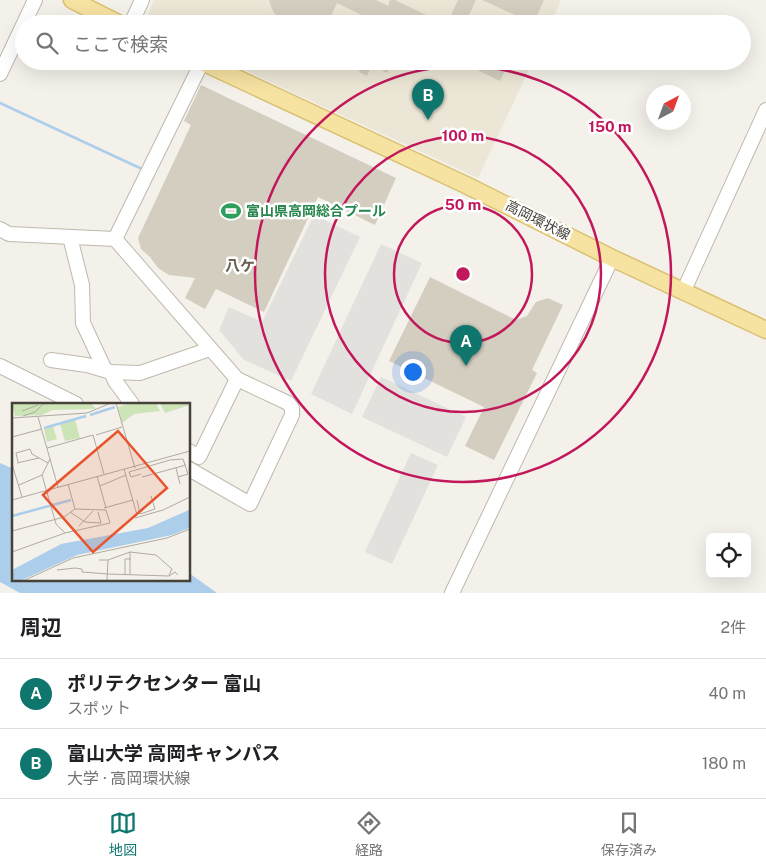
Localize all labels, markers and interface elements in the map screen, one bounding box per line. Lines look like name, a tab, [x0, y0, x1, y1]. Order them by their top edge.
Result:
search box	[15, 15, 751, 70]
icon: search	[33, 29, 61, 57]
text: ここで検索	[73, 33, 168, 55]
pin: B	[412, 79, 444, 120]
north arrow	[646, 85, 691, 130]
text: 150 m	[588, 118, 632, 135]
text: 100 m	[442, 127, 484, 144]
text: 50 m	[445, 196, 481, 213]
street label: 高岡環状線	[503, 197, 573, 243]
sports icon: 富山県高岡総合プール	[220, 200, 242, 222]
place label: 富山県高岡総合プール	[246, 203, 386, 219]
district label: 八ケ	[225, 257, 255, 274]
centre of rings	[454, 265, 472, 283]
pin: A	[450, 325, 482, 366]
your location	[400, 359, 426, 385]
inset map	[12, 403, 190, 580]
map controls	[706, 533, 751, 578]
button: locate	[706, 533, 751, 578]
text: 周辺	[20, 615, 62, 640]
text: 2件	[720, 618, 746, 637]
text: ポリテクセンター 富山	[67, 672, 261, 694]
text: A	[30, 684, 42, 703]
text: 40 m	[708, 684, 746, 703]
text: スポット	[67, 699, 131, 718]
text: 富山大学 高岡キャンパス	[67, 742, 280, 764]
text: B	[31, 754, 41, 773]
text: 180 m	[702, 754, 746, 773]
text: 大学 · 高岡環状線	[67, 769, 190, 788]
tab: 地図	[109, 809, 137, 859]
tab: 経路	[355, 809, 383, 859]
tab: 保存済み	[601, 809, 657, 859]

